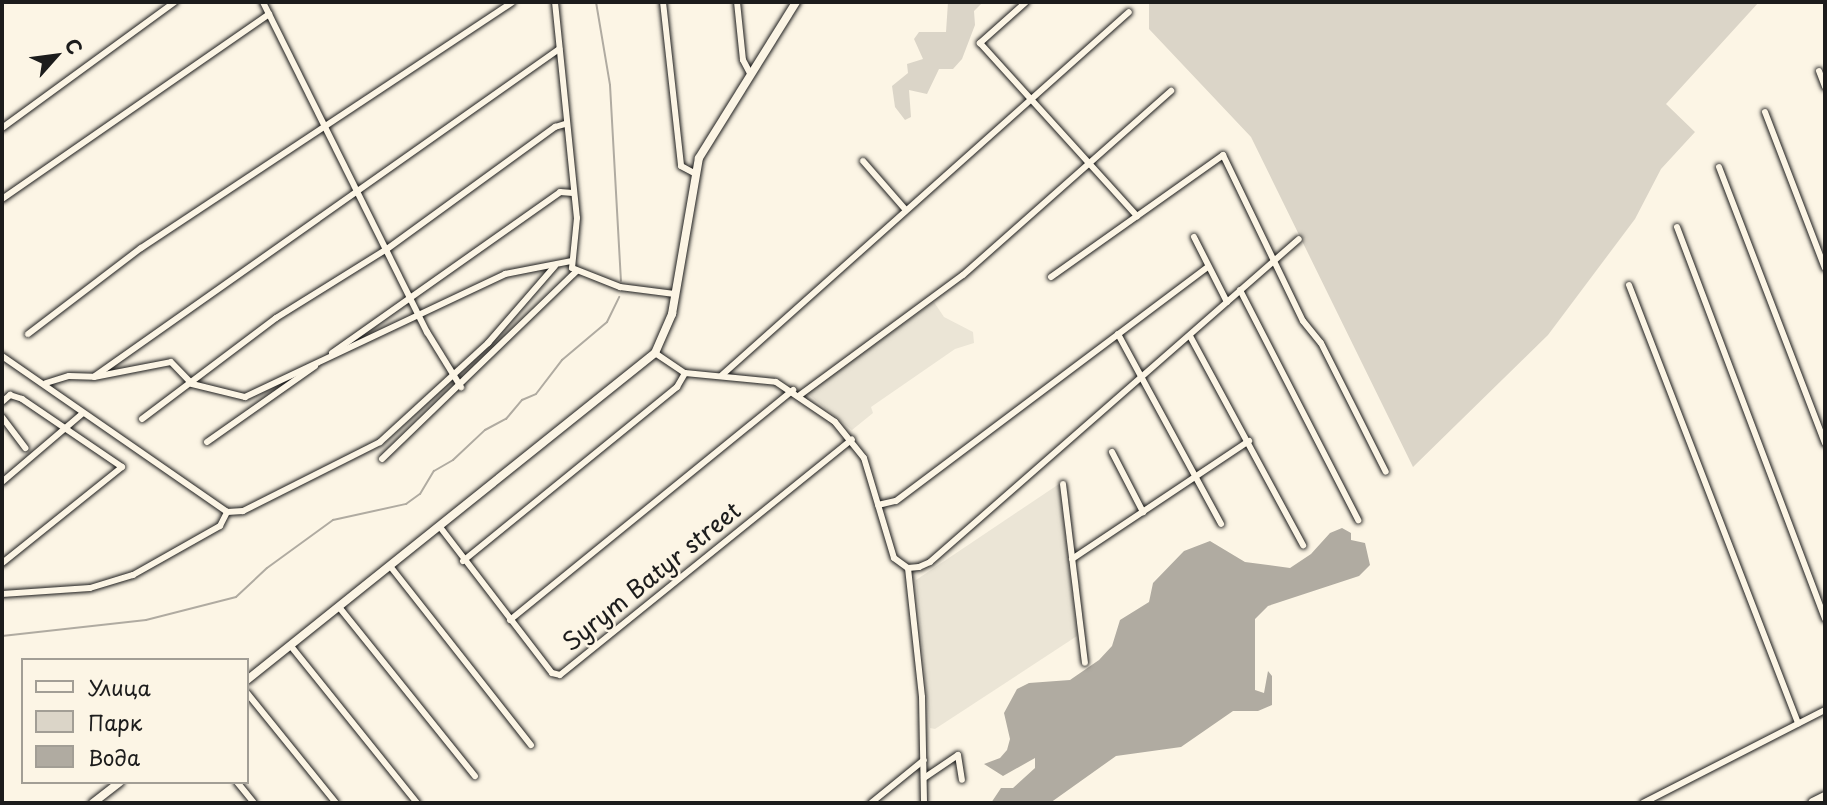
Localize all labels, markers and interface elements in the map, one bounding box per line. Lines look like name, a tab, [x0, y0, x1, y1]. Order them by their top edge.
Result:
north arrow	[21, 21, 91, 91]
text: С	[59, 33, 90, 59]
street label: Syrym Batyr street	[555, 494, 747, 658]
legend	[21, 658, 248, 784]
text: Улица	[88, 671, 151, 703]
text: Парк	[88, 706, 142, 738]
text: Вода	[88, 741, 140, 773]

